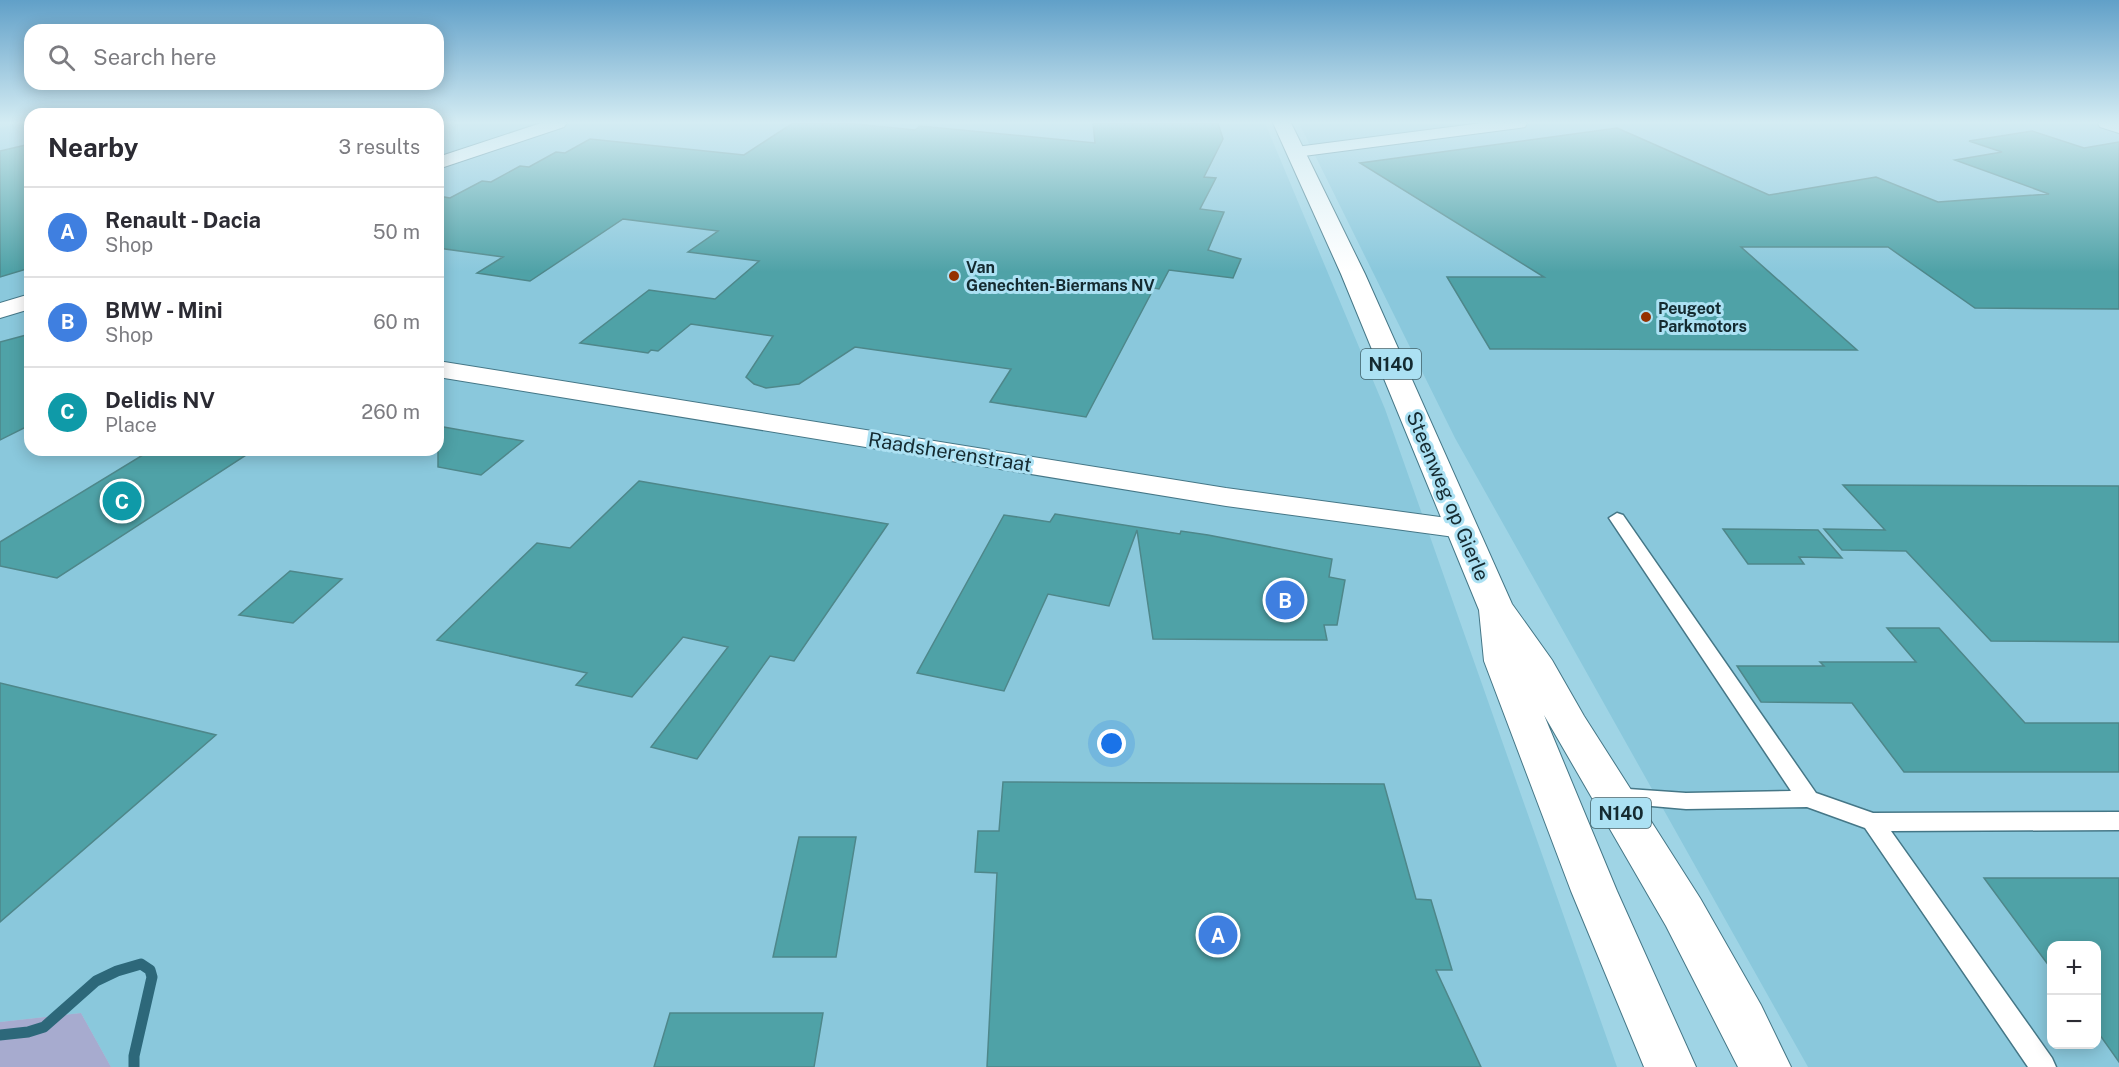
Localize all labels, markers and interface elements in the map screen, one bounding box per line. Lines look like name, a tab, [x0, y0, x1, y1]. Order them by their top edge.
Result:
search box	[24, 24, 444, 90]
icon: search	[45, 41, 78, 74]
text: Search here	[93, 44, 217, 70]
text: Nearby	[48, 132, 138, 163]
text: 3 results	[339, 135, 420, 159]
text: Renault - Dacia	[105, 207, 261, 233]
text: A	[60, 220, 75, 244]
text: 50 m	[373, 220, 420, 244]
text: Shop	[105, 233, 153, 257]
place label: Van Genechten-Biermans NV	[966, 258, 1155, 295]
marker: Van Genechten-Biermans NV	[947, 269, 961, 283]
text: BMW - Mini	[105, 297, 223, 323]
place label: Peugeot Parkmotors	[1658, 299, 1747, 336]
text: B	[61, 310, 74, 334]
text: 60 m	[373, 310, 420, 334]
marker: Peugeot Parkmotors	[1639, 310, 1653, 324]
text: Shop	[105, 323, 153, 347]
road number: N140	[1361, 349, 1421, 379]
text: Delidis NV	[105, 387, 215, 413]
text: C	[60, 400, 75, 424]
text: 260 m	[361, 400, 420, 424]
street label: Steenweg op Gierle	[1401, 408, 1495, 584]
text: Place	[105, 413, 157, 437]
street label: Raadsherenstraat	[866, 427, 1034, 477]
pin: C	[102, 478, 142, 524]
pin: B	[1266, 578, 1304, 622]
your location	[1097, 729, 1126, 758]
road number: N140	[1591, 798, 1651, 828]
pin: A	[1198, 912, 1238, 958]
map controls	[2047, 941, 2101, 1049]
button: +	[2047, 941, 2101, 995]
button: −	[2047, 995, 2101, 1049]

